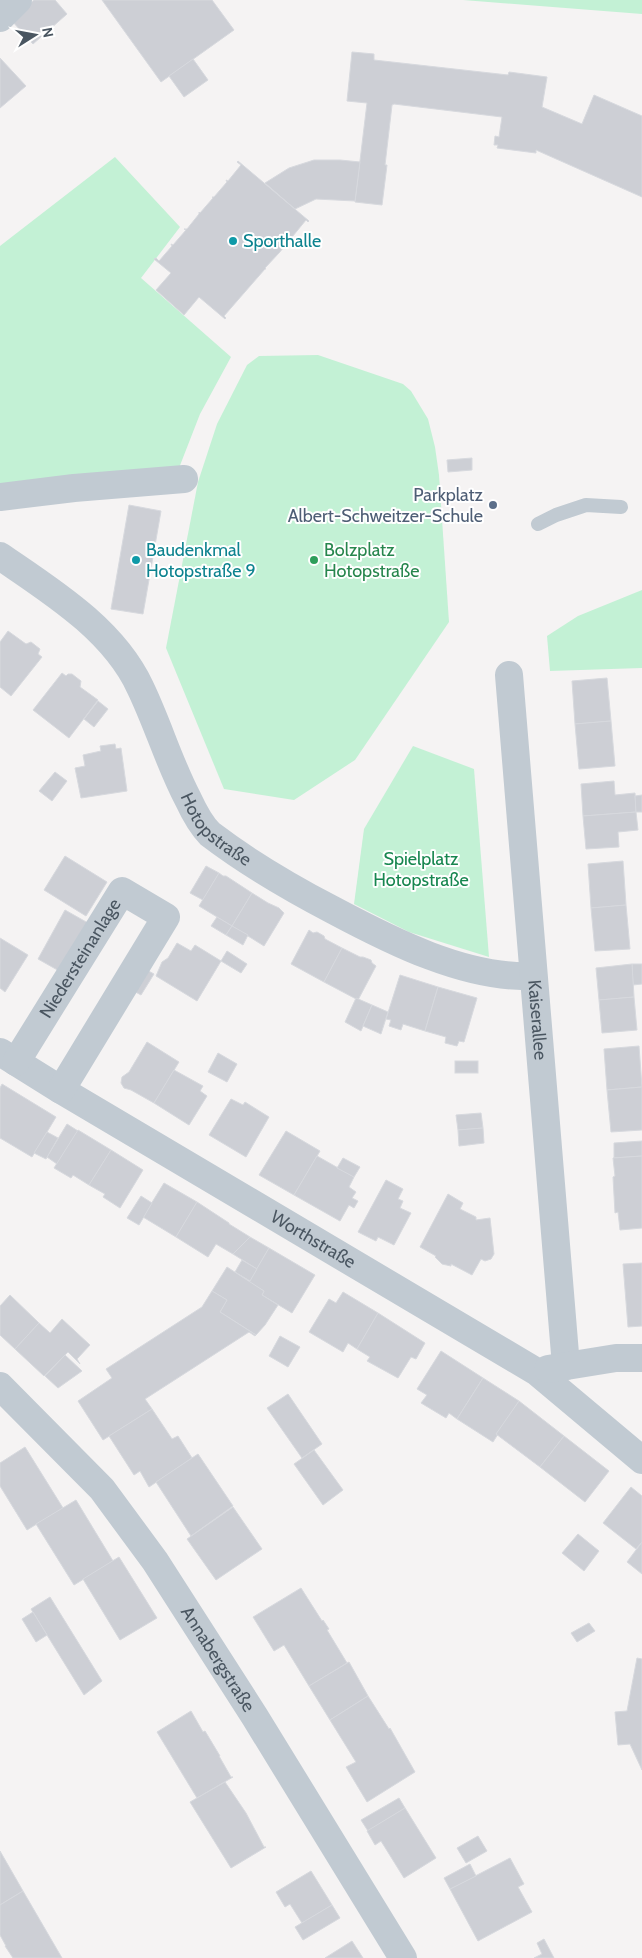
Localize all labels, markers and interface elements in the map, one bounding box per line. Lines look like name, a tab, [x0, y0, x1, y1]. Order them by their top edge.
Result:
north arrow	[10, 10, 60, 60]
text: N	[38, 26, 58, 39]
place label: Sporthalle	[243, 230, 321, 252]
marker: Sporthalle	[227, 235, 239, 247]
place label: Parkplatz Albert-Schweitzer-Schule	[288, 484, 484, 527]
marker: Parkplatz Albert-Schweitzer-Schule	[487, 499, 499, 511]
place label: Baudenkmal Hotopstraße 9	[146, 539, 256, 582]
place label: Bolzplatz Hotopstraße	[324, 539, 419, 582]
marker: Baudenkmal Hotopstraße 9	[130, 554, 142, 566]
marker: Bolzplatz Hotopstraße	[308, 554, 320, 566]
street label: Hotopstraße	[176, 789, 255, 871]
park label: Spielplatz Hotopstraße	[373, 848, 469, 891]
street label: Niedersteinanlage	[35, 894, 126, 1022]
street label: Kaiserallee	[523, 979, 552, 1061]
street label: Worthstraße	[267, 1206, 360, 1273]
street label: Annabergstraße	[176, 1602, 260, 1716]

